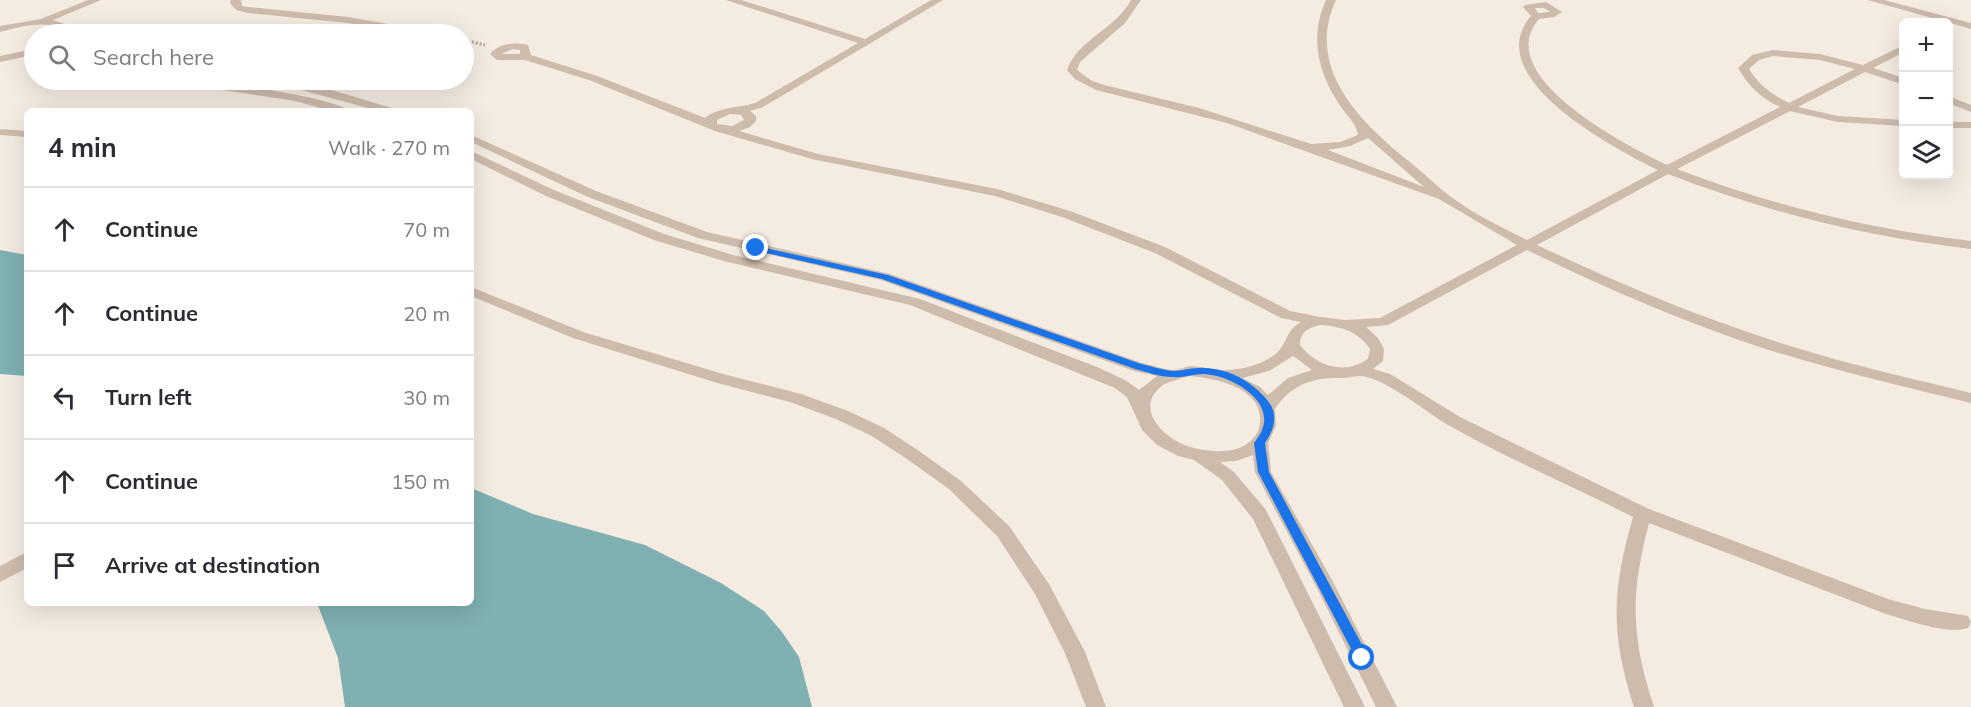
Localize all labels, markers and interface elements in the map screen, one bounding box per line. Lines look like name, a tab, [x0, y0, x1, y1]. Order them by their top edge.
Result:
map controls	[1899, 18, 1953, 180]
button: +	[1899, 18, 1953, 72]
search box	[24, 24, 474, 90]
icon: search	[45, 41, 78, 74]
text: Search here	[93, 43, 214, 71]
button: −	[1899, 72, 1953, 126]
button: layers	[1899, 126, 1953, 180]
text: 4 min	[48, 131, 117, 164]
text: Walk · 270 m	[328, 135, 450, 160]
icon: ahead	[48, 213, 81, 246]
text: Continue	[105, 215, 198, 243]
text: 70 m	[403, 217, 450, 242]
route end	[742, 234, 768, 260]
icon: ahead	[48, 297, 81, 330]
text: Continue	[105, 299, 198, 327]
text: 20 m	[403, 301, 450, 326]
icon: left	[48, 381, 81, 414]
text: Turn left	[105, 383, 192, 411]
text: 30 m	[403, 385, 450, 410]
icon: ahead	[48, 465, 81, 498]
text: Continue	[105, 467, 198, 495]
text: 150 m	[391, 469, 450, 494]
icon: arrive	[48, 549, 81, 582]
text: Arrive at destination	[105, 551, 320, 579]
route start	[1348, 644, 1374, 670]

